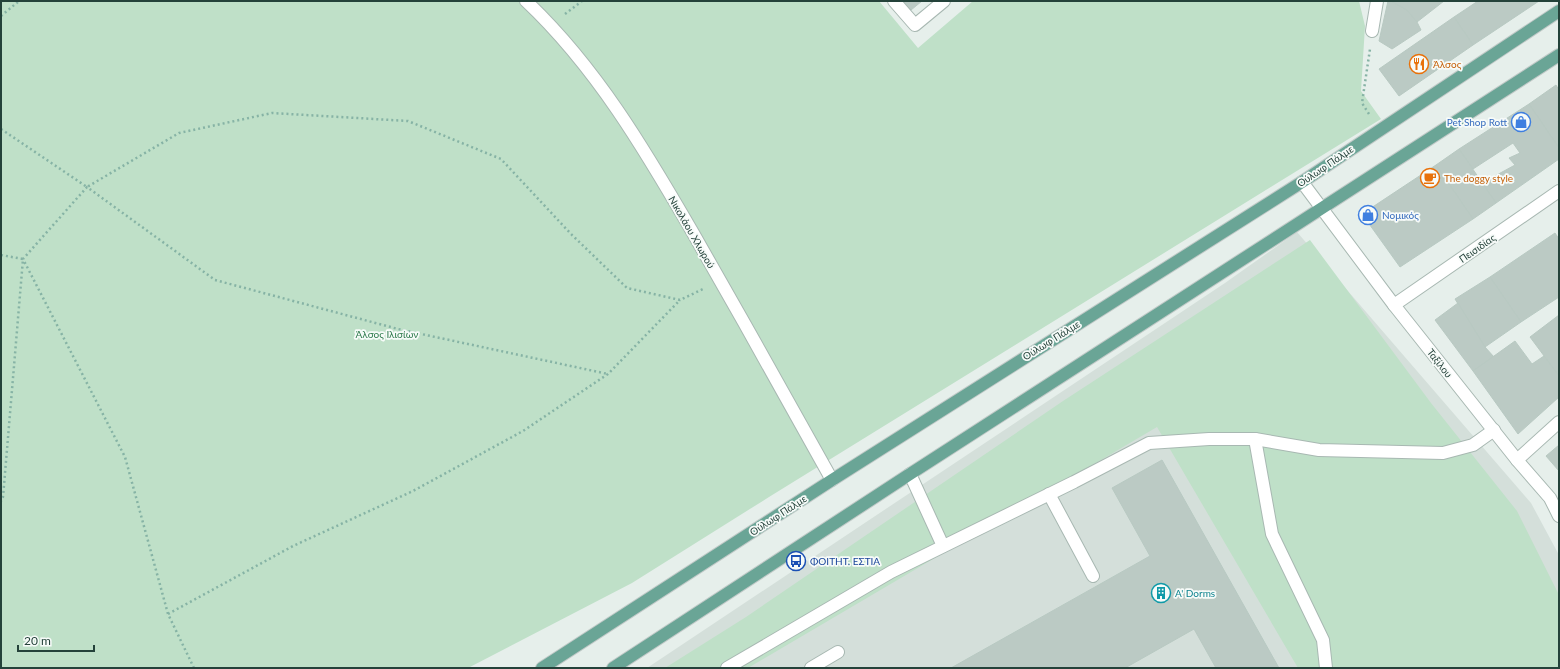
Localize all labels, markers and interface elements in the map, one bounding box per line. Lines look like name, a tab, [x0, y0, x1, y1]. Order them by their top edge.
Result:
restaurant icon: Άλσος	[1408, 53, 1430, 75]
place label: Άλσος	[1433, 58, 1462, 70]
shop icon: Pet Shop Rott	[1510, 111, 1532, 133]
place label: Pet Shop Rott	[1447, 116, 1507, 128]
street label: Ούλωφ Πάλμε	[1295, 143, 1356, 189]
cafe icon: The doggy style	[1419, 167, 1441, 189]
place label: The doggy style	[1444, 172, 1513, 184]
street label: Νικολάου Χλωρού	[666, 194, 718, 270]
shop icon: Νομικός	[1357, 204, 1379, 226]
place label: Νομικός	[1382, 209, 1419, 221]
street label: Πεισιδίας	[1456, 231, 1498, 265]
street label: Ούλωφ Πάλμε	[1020, 317, 1082, 362]
park label: Άλσος Ιλισίων	[356, 328, 418, 340]
street label: Ταξίλου	[1425, 346, 1455, 380]
street label: Ούλωφ Πάλμε	[747, 492, 809, 538]
bus stop icon: ΦΟΙΤΗΤ. ΕΣΤΙΑ	[785, 550, 807, 572]
place label: ΦΟΙΤΗΤ. ΕΣΤΙΑ	[810, 555, 880, 567]
building icon: A' Dorms	[1150, 582, 1172, 604]
place label: A' Dorms	[1175, 587, 1215, 599]
scale bar	[18, 627, 94, 653]
text: 20 m	[24, 633, 51, 648]

